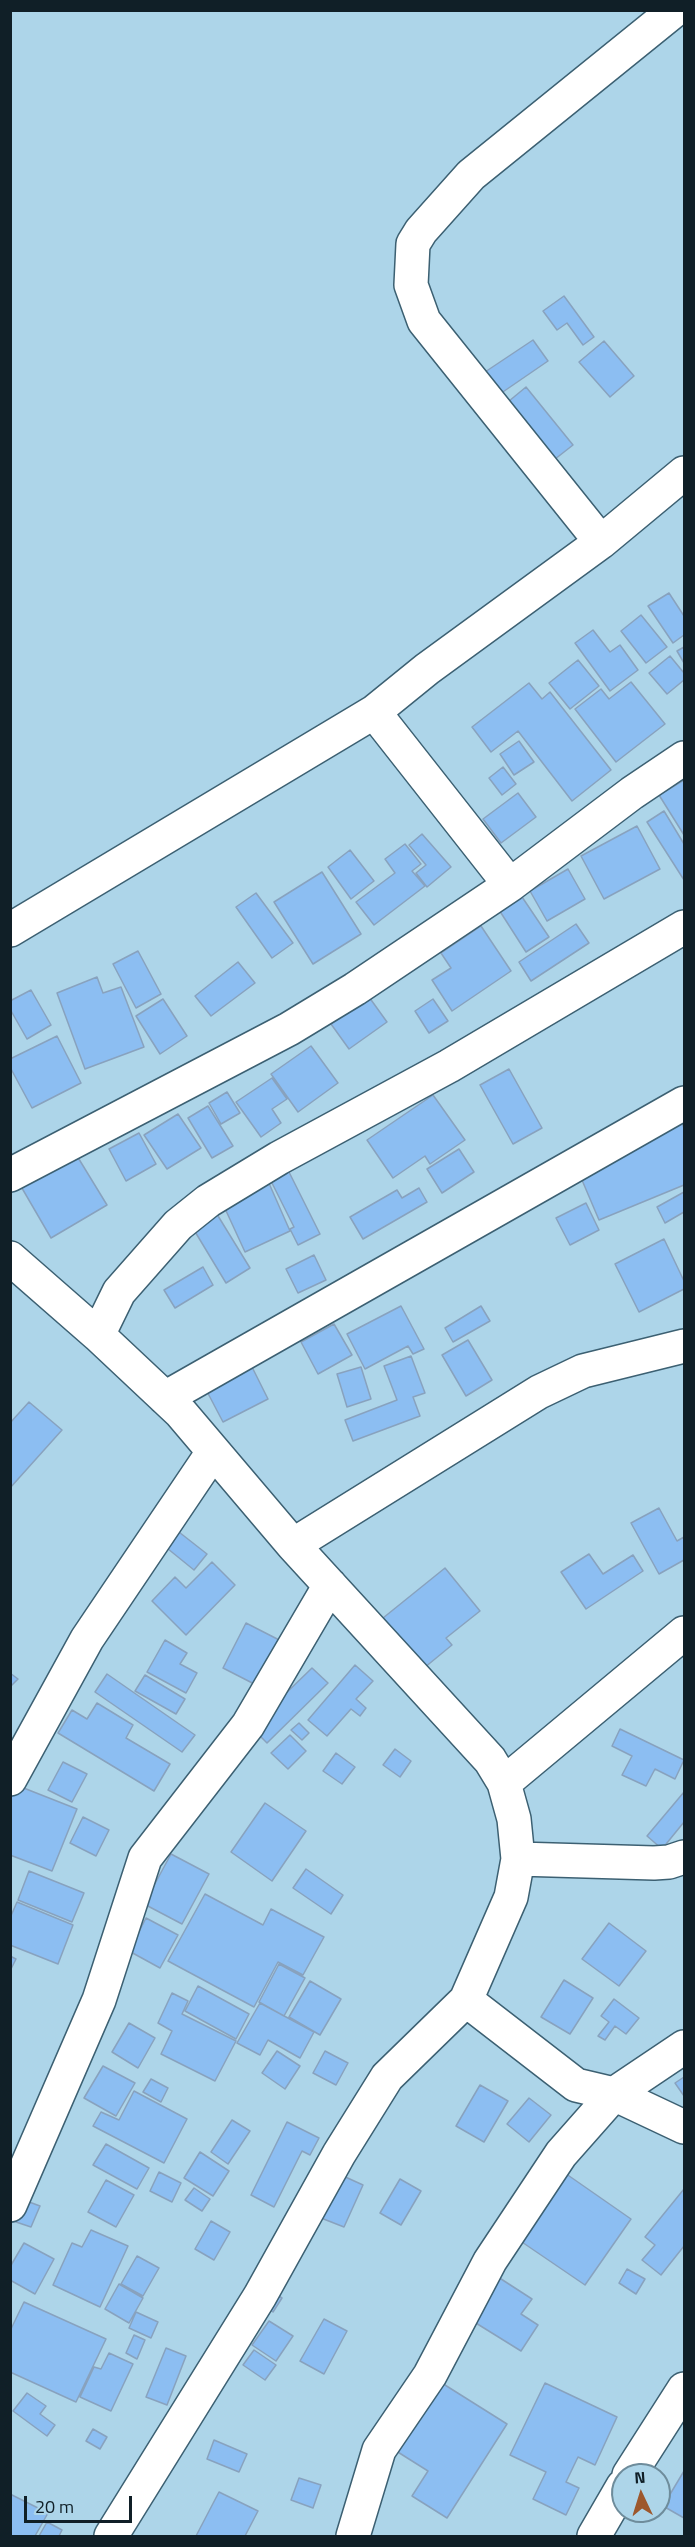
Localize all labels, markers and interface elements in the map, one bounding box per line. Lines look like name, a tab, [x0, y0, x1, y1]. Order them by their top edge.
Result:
north arrow	[611, 2463, 671, 2523]
text: N	[634, 2465, 646, 2489]
scale bar	[27, 2484, 135, 2522]
text: 20 m	[35, 2493, 74, 2520]

